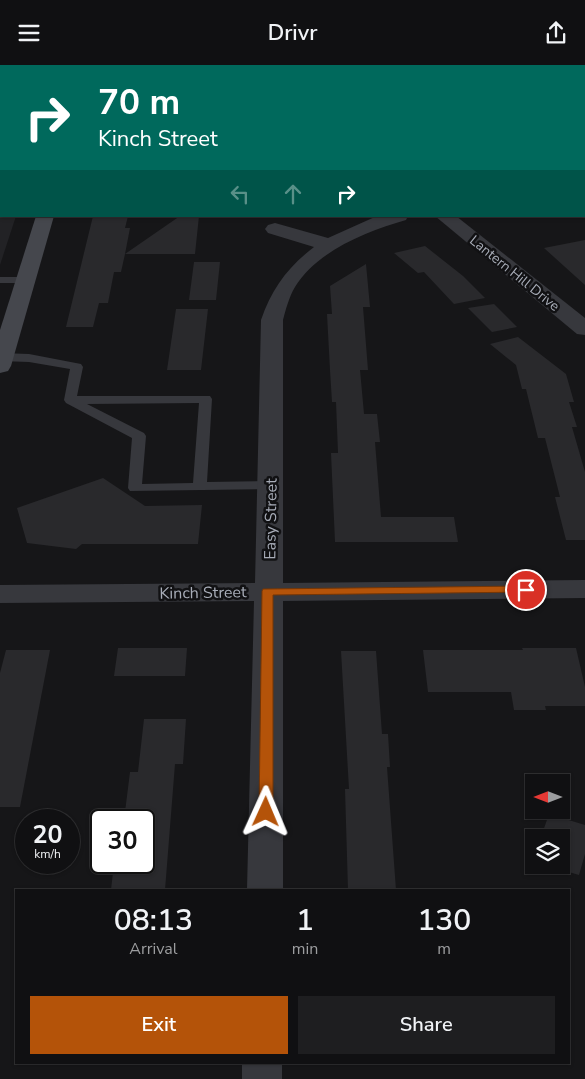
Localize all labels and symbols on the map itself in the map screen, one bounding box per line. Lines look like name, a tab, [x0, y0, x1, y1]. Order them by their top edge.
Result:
street label: Lantern Hill Drive	[466, 231, 564, 316]
street label: Easy Street	[259, 478, 283, 560]
pin	[505, 569, 547, 611]
street label: Kinch Street	[159, 581, 247, 605]
north arrow	[525, 774, 570, 819]
position arrow	[239, 785, 291, 837]
speed limit sign: 30	[90, 809, 155, 874]

